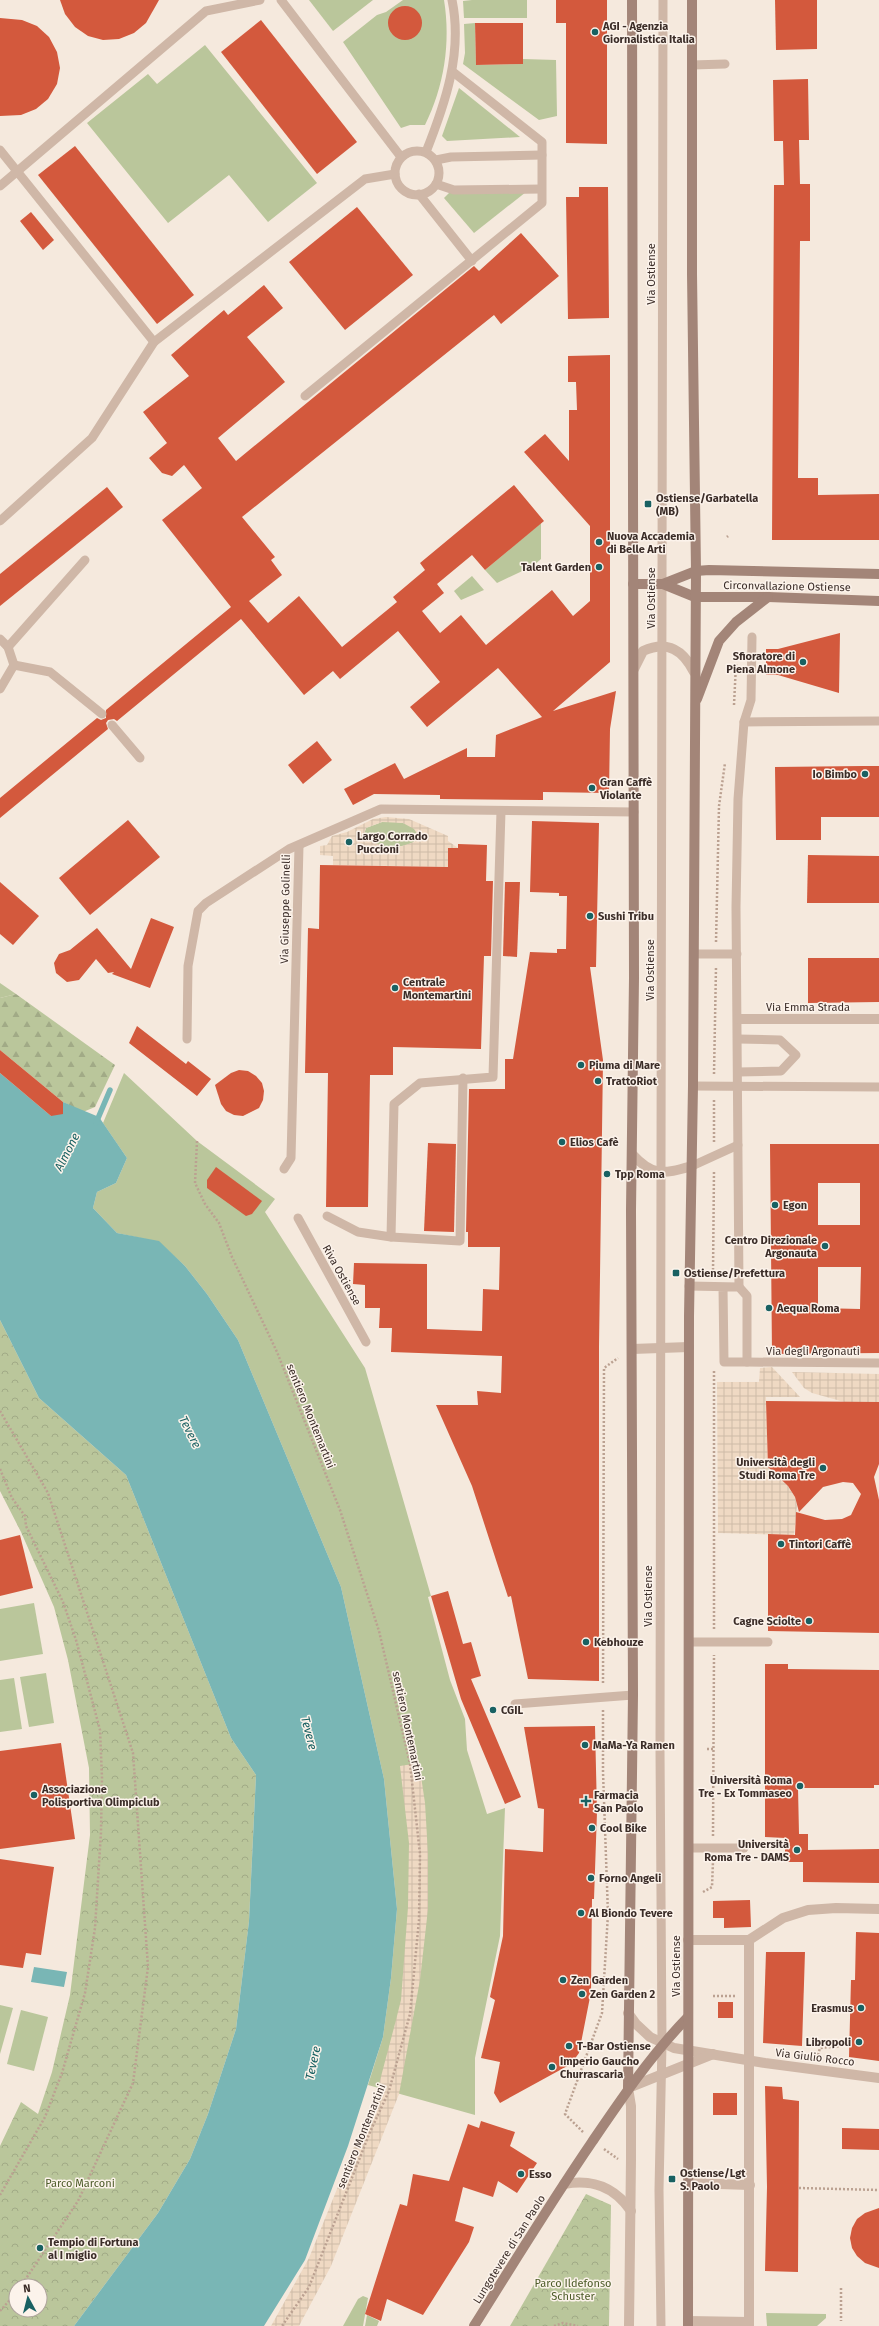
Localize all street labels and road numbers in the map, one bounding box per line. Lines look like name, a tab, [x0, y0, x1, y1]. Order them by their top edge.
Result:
street label: Via Ostiense	[645, 243, 658, 305]
street label: Via Ostiense	[645, 567, 658, 629]
street label: Circonvallazione Ostiense	[723, 579, 851, 594]
street label: Via Giuseppe Golinelli	[278, 854, 293, 964]
street label: Via Ostiense	[644, 939, 657, 1001]
street label: Via Emma Strada	[766, 1001, 850, 1014]
street label: Riva Ostiense	[320, 1243, 364, 1308]
street label: Via degli Argonauti	[766, 1345, 860, 1358]
street label: sentiero Montemartini	[284, 1362, 337, 1470]
street label: Via Ostiense	[642, 1565, 655, 1627]
street label: sentiero Montemartini	[390, 1670, 425, 1782]
street label: Via Ostiense	[670, 1935, 683, 1997]
street label: Via Giulio Rocco	[775, 2046, 855, 2069]
street label: sentiero Montemartini	[335, 2082, 388, 2190]
street label: Lungotevere di San Paolo	[471, 2192, 548, 2306]

